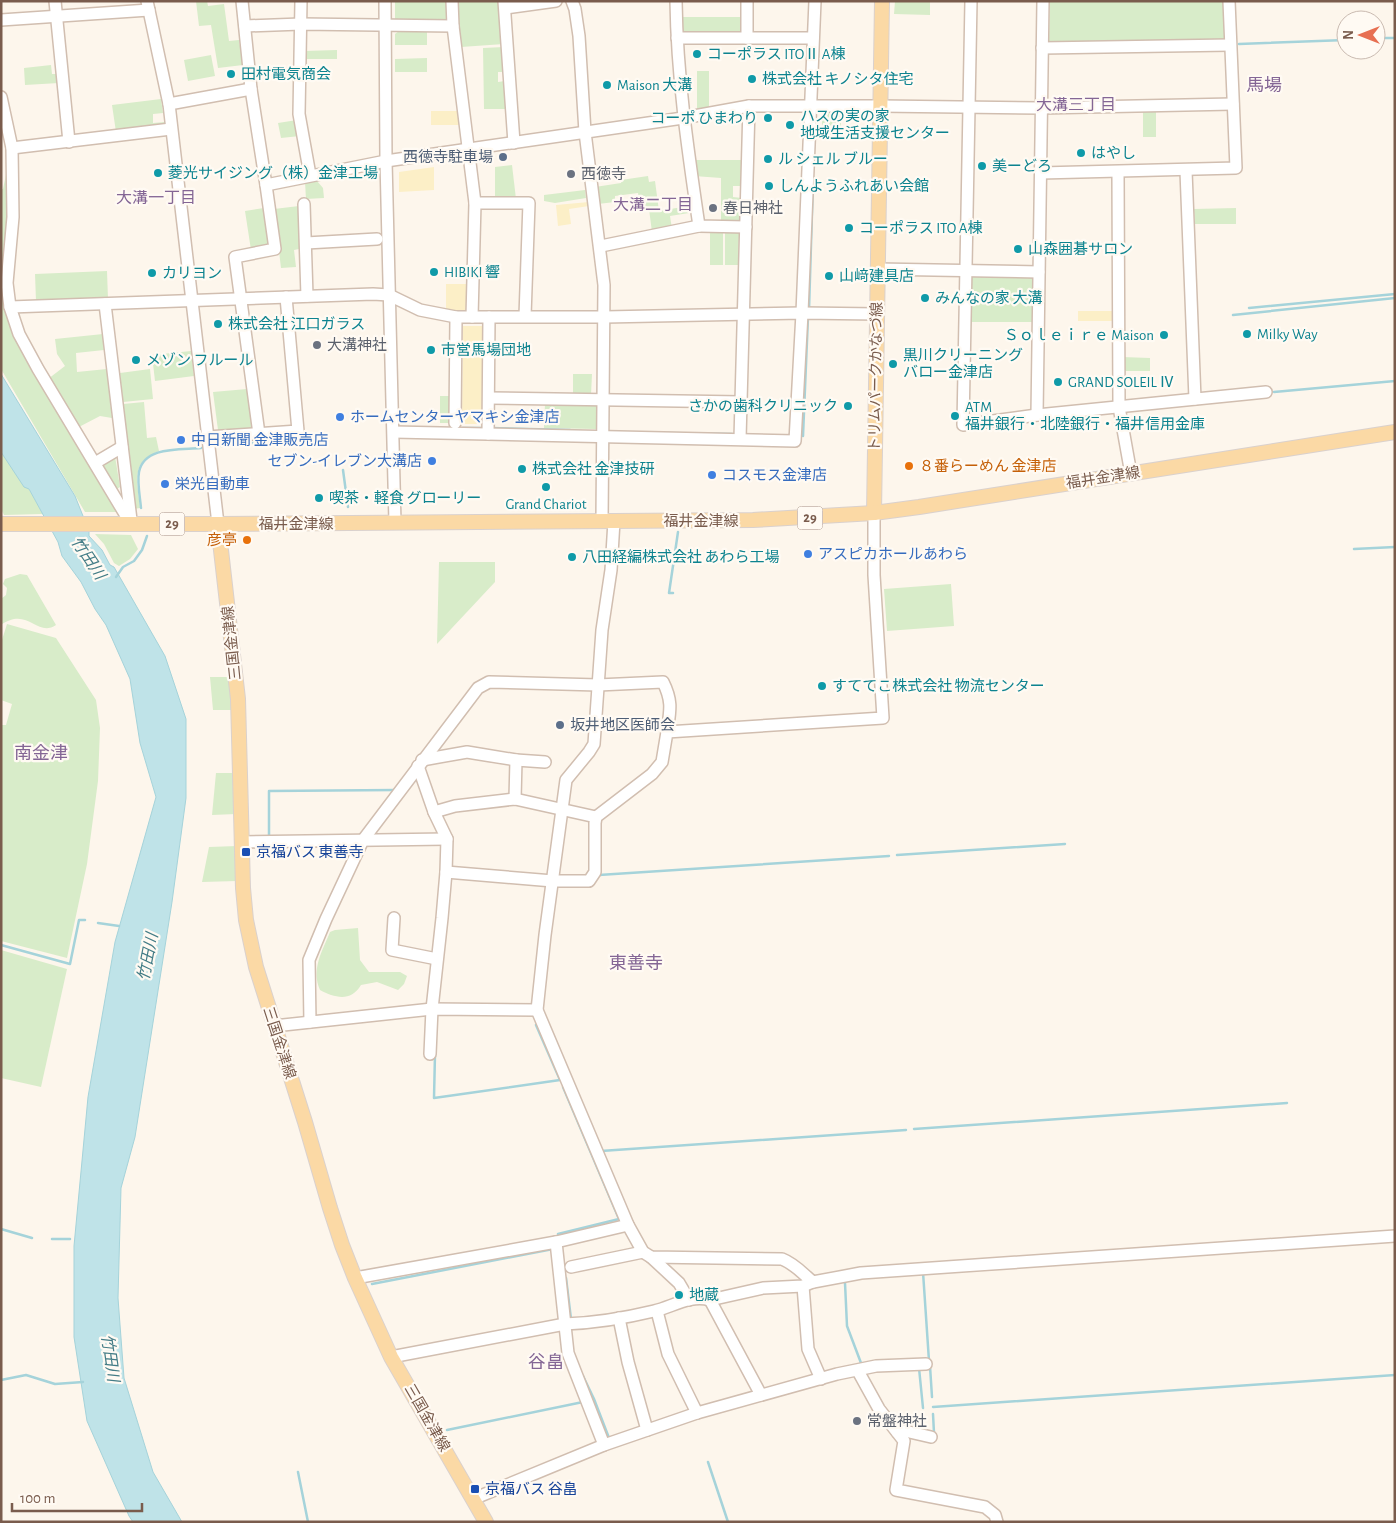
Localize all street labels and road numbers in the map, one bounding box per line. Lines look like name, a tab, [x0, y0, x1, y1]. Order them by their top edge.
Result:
street label: トリムパークかなづ線	[866, 302, 885, 452]
street label: 福井金津線	[1064, 463, 1141, 491]
road number: 29	[798, 506, 822, 530]
road number: 29	[160, 512, 184, 536]
street label: 福井金津線	[663, 512, 739, 529]
street label: 福井金津線	[258, 515, 334, 532]
street label: 三国金津線	[220, 605, 243, 681]
street label: 三国金津線	[260, 1005, 299, 1081]
street label: 三国金津線	[402, 1381, 453, 1454]

